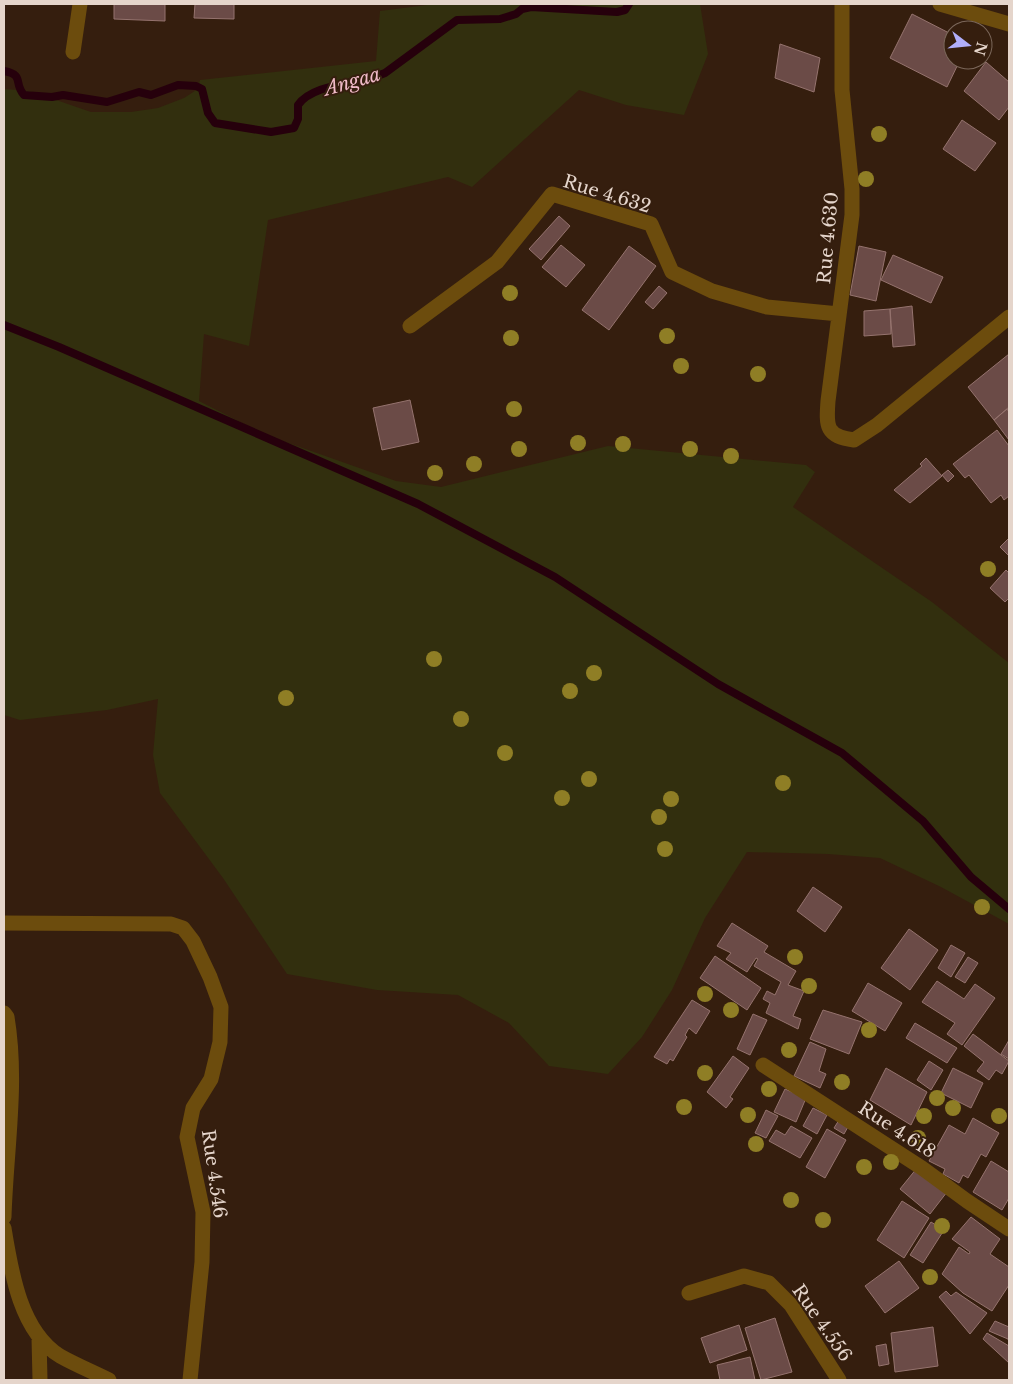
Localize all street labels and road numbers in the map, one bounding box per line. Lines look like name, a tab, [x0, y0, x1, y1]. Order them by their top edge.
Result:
street label: Rue 4.632	[560, 170, 654, 218]
street label: Rue 4.630	[813, 191, 843, 285]
street label: Rue 4.618	[854, 1097, 940, 1163]
street label: Rue 4.546	[197, 1128, 231, 1220]
street label: Rue 4.556	[787, 1280, 857, 1366]

